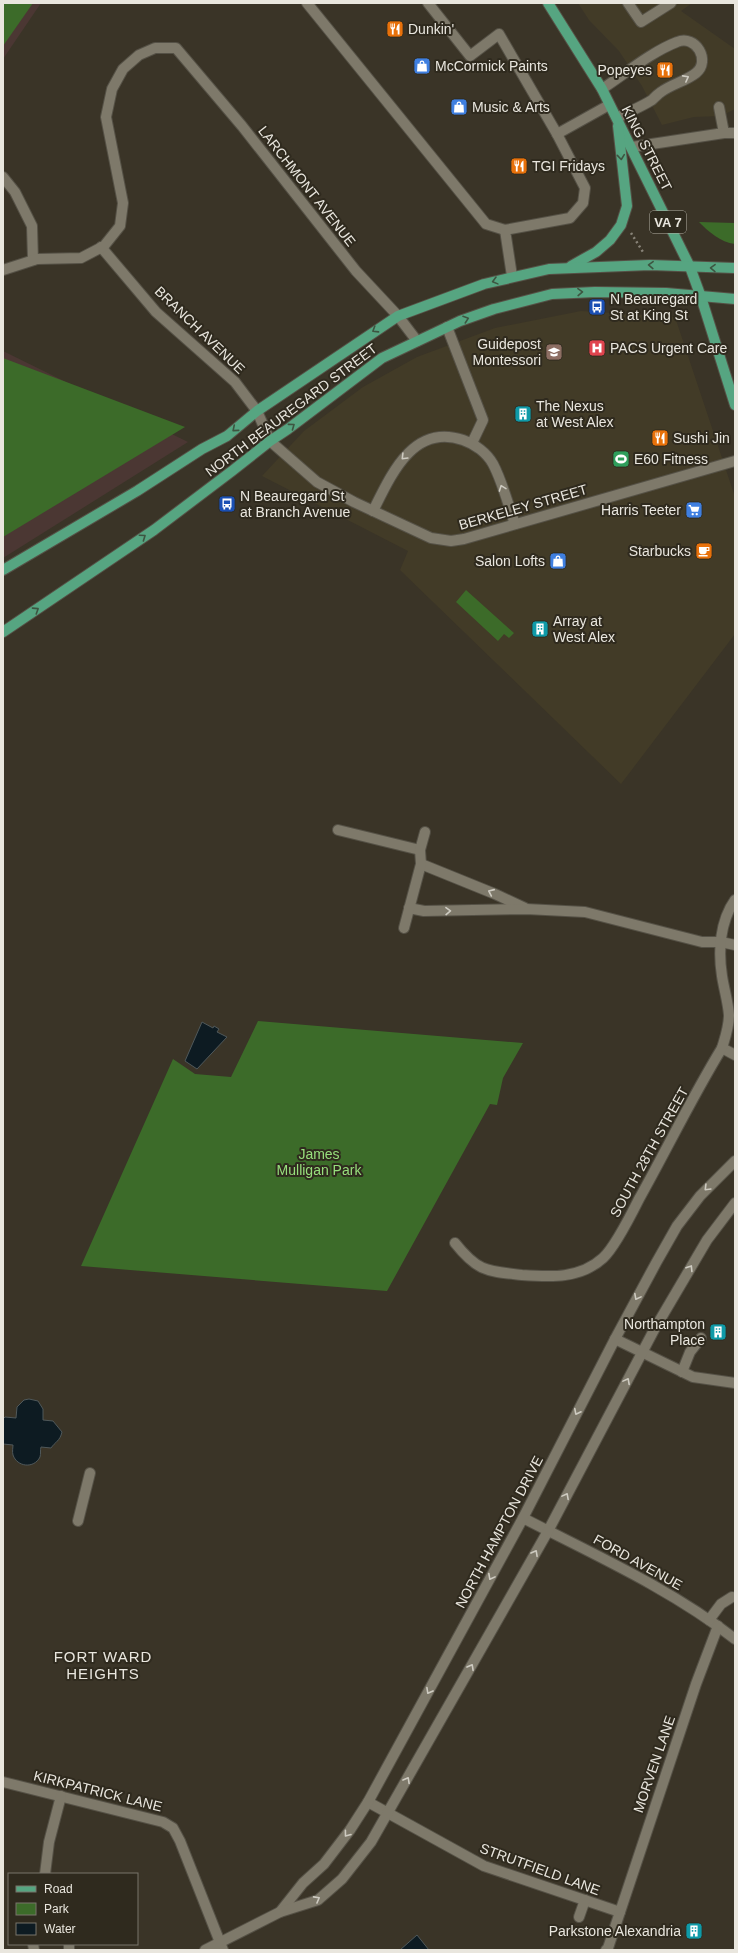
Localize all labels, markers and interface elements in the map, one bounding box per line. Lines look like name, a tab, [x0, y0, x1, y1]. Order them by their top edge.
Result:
restaurant icon: Dunkin'	[385, 19, 405, 39]
place label: Dunkin'	[408, 21, 454, 37]
shop icon: McCormick Paints	[412, 56, 432, 76]
place label: McCormick Paints	[435, 58, 548, 74]
restaurant icon: Popeyes	[655, 60, 675, 80]
place label: Popeyes	[598, 62, 652, 78]
one-way arrow	[682, 76, 689, 83]
shop icon: Music & Arts	[449, 97, 469, 117]
place label: Music & Arts	[472, 99, 550, 115]
street label: KING STREET	[619, 103, 676, 194]
street label: LARCHMONT AVENUE	[255, 123, 359, 249]
one-way arrow	[617, 154, 626, 160]
restaurant icon: TGI Fridays	[509, 156, 529, 176]
place label: TGI Fridays	[532, 158, 605, 174]
road number: VA 7	[650, 211, 686, 233]
one-way arrow	[648, 261, 654, 270]
one-way arrow	[710, 264, 716, 272]
one-way arrow	[491, 276, 498, 285]
street label: BRANCH AVENUE	[152, 283, 248, 377]
one-way arrow	[577, 288, 583, 297]
place label: N Beauregard St at King St	[610, 291, 697, 323]
bus stop icon: N Beauregard St at King St	[587, 297, 607, 317]
one-way arrow	[462, 315, 469, 324]
one-way arrow	[372, 325, 379, 333]
place label: Guidepost Montessori	[473, 336, 541, 368]
hospital icon: PACS Urgent Care	[587, 338, 607, 358]
street label: NORTH BEAUREGARD STREET	[202, 340, 380, 480]
place label: PACS Urgent Care	[610, 340, 727, 356]
school or university icon: Guidepost Montessori	[544, 342, 564, 362]
place label: The Nexus at West Alex	[536, 398, 614, 430]
building icon: The Nexus at West Alex	[513, 404, 533, 424]
one-way arrow	[288, 423, 295, 431]
one-way arrow	[232, 425, 239, 432]
restaurant icon: Sushi Jin	[650, 428, 670, 448]
place label: Sushi Jin	[673, 430, 730, 446]
sports icon: E60 Fitness	[611, 449, 631, 469]
place label: E60 Fitness	[634, 451, 708, 467]
one-way arrow	[401, 452, 409, 460]
street label: BERKELEY STREET	[457, 481, 589, 533]
one-way arrow	[498, 484, 506, 491]
place label: N Beauregard St at Branch Avenue	[240, 488, 350, 520]
bus stop icon: N Beauregard St at Branch Avenue	[217, 494, 237, 514]
supermarket icon: Harris Teeter	[684, 500, 704, 520]
place label: Harris Teeter	[601, 502, 681, 518]
one-way arrow	[139, 534, 146, 542]
cafe icon: Starbucks	[694, 541, 714, 561]
place label: Starbucks	[629, 543, 691, 559]
shop icon: Salon Lofts	[548, 551, 568, 571]
place label: Salon Lofts	[475, 553, 545, 569]
one-way arrow	[31, 608, 38, 615]
place label: Array at West Alex	[553, 613, 615, 645]
building icon: Array at West Alex	[530, 619, 550, 639]
one-way arrow	[488, 889, 495, 897]
one-way arrow	[445, 907, 451, 915]
street label: SOUTH 28TH STREET	[607, 1084, 692, 1220]
park label: James Mulligan Park	[277, 1146, 362, 1178]
one-way arrow	[705, 1183, 712, 1191]
one-way arrow	[686, 1265, 693, 1272]
one-way arrow	[634, 1293, 642, 1300]
place label: Northampton Place	[624, 1316, 705, 1348]
building icon: Northampton Place	[708, 1322, 728, 1342]
one-way arrow	[622, 1378, 629, 1385]
one-way arrow	[574, 1408, 582, 1415]
street label: NORTH HAMPTON DRIVE	[452, 1453, 546, 1611]
one-way arrow	[561, 1493, 569, 1500]
street label: FORD AVENUE	[591, 1531, 685, 1593]
one-way arrow	[531, 1550, 538, 1557]
one-way arrow	[488, 1573, 496, 1580]
district label: FORT WARD HEIGHTS	[54, 1648, 152, 1682]
one-way arrow	[467, 1663, 474, 1671]
one-way arrow	[426, 1687, 433, 1694]
street label: MORVEN LANE	[630, 1713, 678, 1815]
street label: KIRKPATRICK LANE	[32, 1767, 164, 1815]
one-way arrow	[403, 1777, 410, 1784]
one-way arrow	[345, 1830, 352, 1837]
street label: STRUTFIELD LANE	[478, 1840, 602, 1898]
legend	[8, 1873, 138, 1945]
text: Road	[44, 1882, 73, 1896]
one-way arrow	[313, 1896, 320, 1904]
text: Park	[44, 1902, 70, 1916]
building icon: Parkstone Alexandria	[684, 1921, 704, 1941]
text: Water	[44, 1922, 76, 1936]
place label: Parkstone Alexandria	[549, 1923, 681, 1939]

